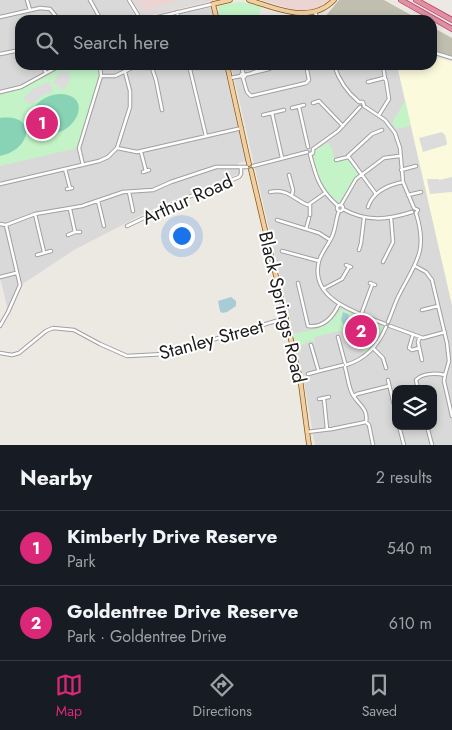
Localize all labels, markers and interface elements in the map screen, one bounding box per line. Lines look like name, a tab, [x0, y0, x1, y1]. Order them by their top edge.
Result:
search box	[15, 15, 437, 70]
icon: search	[33, 29, 61, 57]
text: Search here	[73, 29, 169, 56]
pin: 1	[26, 104, 58, 142]
street label: Arthur Road	[138, 167, 237, 231]
your location	[169, 223, 195, 249]
street label: Black Springs Road	[252, 229, 313, 386]
street label: Stanley Street	[156, 312, 267, 366]
pin: 2	[345, 312, 377, 350]
map controls	[392, 385, 437, 430]
button: layers	[392, 385, 437, 430]
text: Nearby	[20, 463, 92, 493]
text: 2 results	[376, 466, 432, 489]
text: Kimberly Drive Reserve	[67, 523, 277, 550]
text: 1	[32, 537, 40, 560]
text: 540 m	[387, 537, 432, 560]
text: Park	[67, 550, 96, 573]
text: Goldentree Drive Reserve	[67, 598, 298, 625]
text: 2	[31, 612, 41, 635]
text: 610 m	[389, 612, 432, 635]
text: Park · Goldentree Drive	[67, 625, 226, 648]
tab: Map	[55, 671, 83, 721]
tab: Directions	[193, 671, 252, 721]
tab: Saved	[362, 671, 397, 721]

